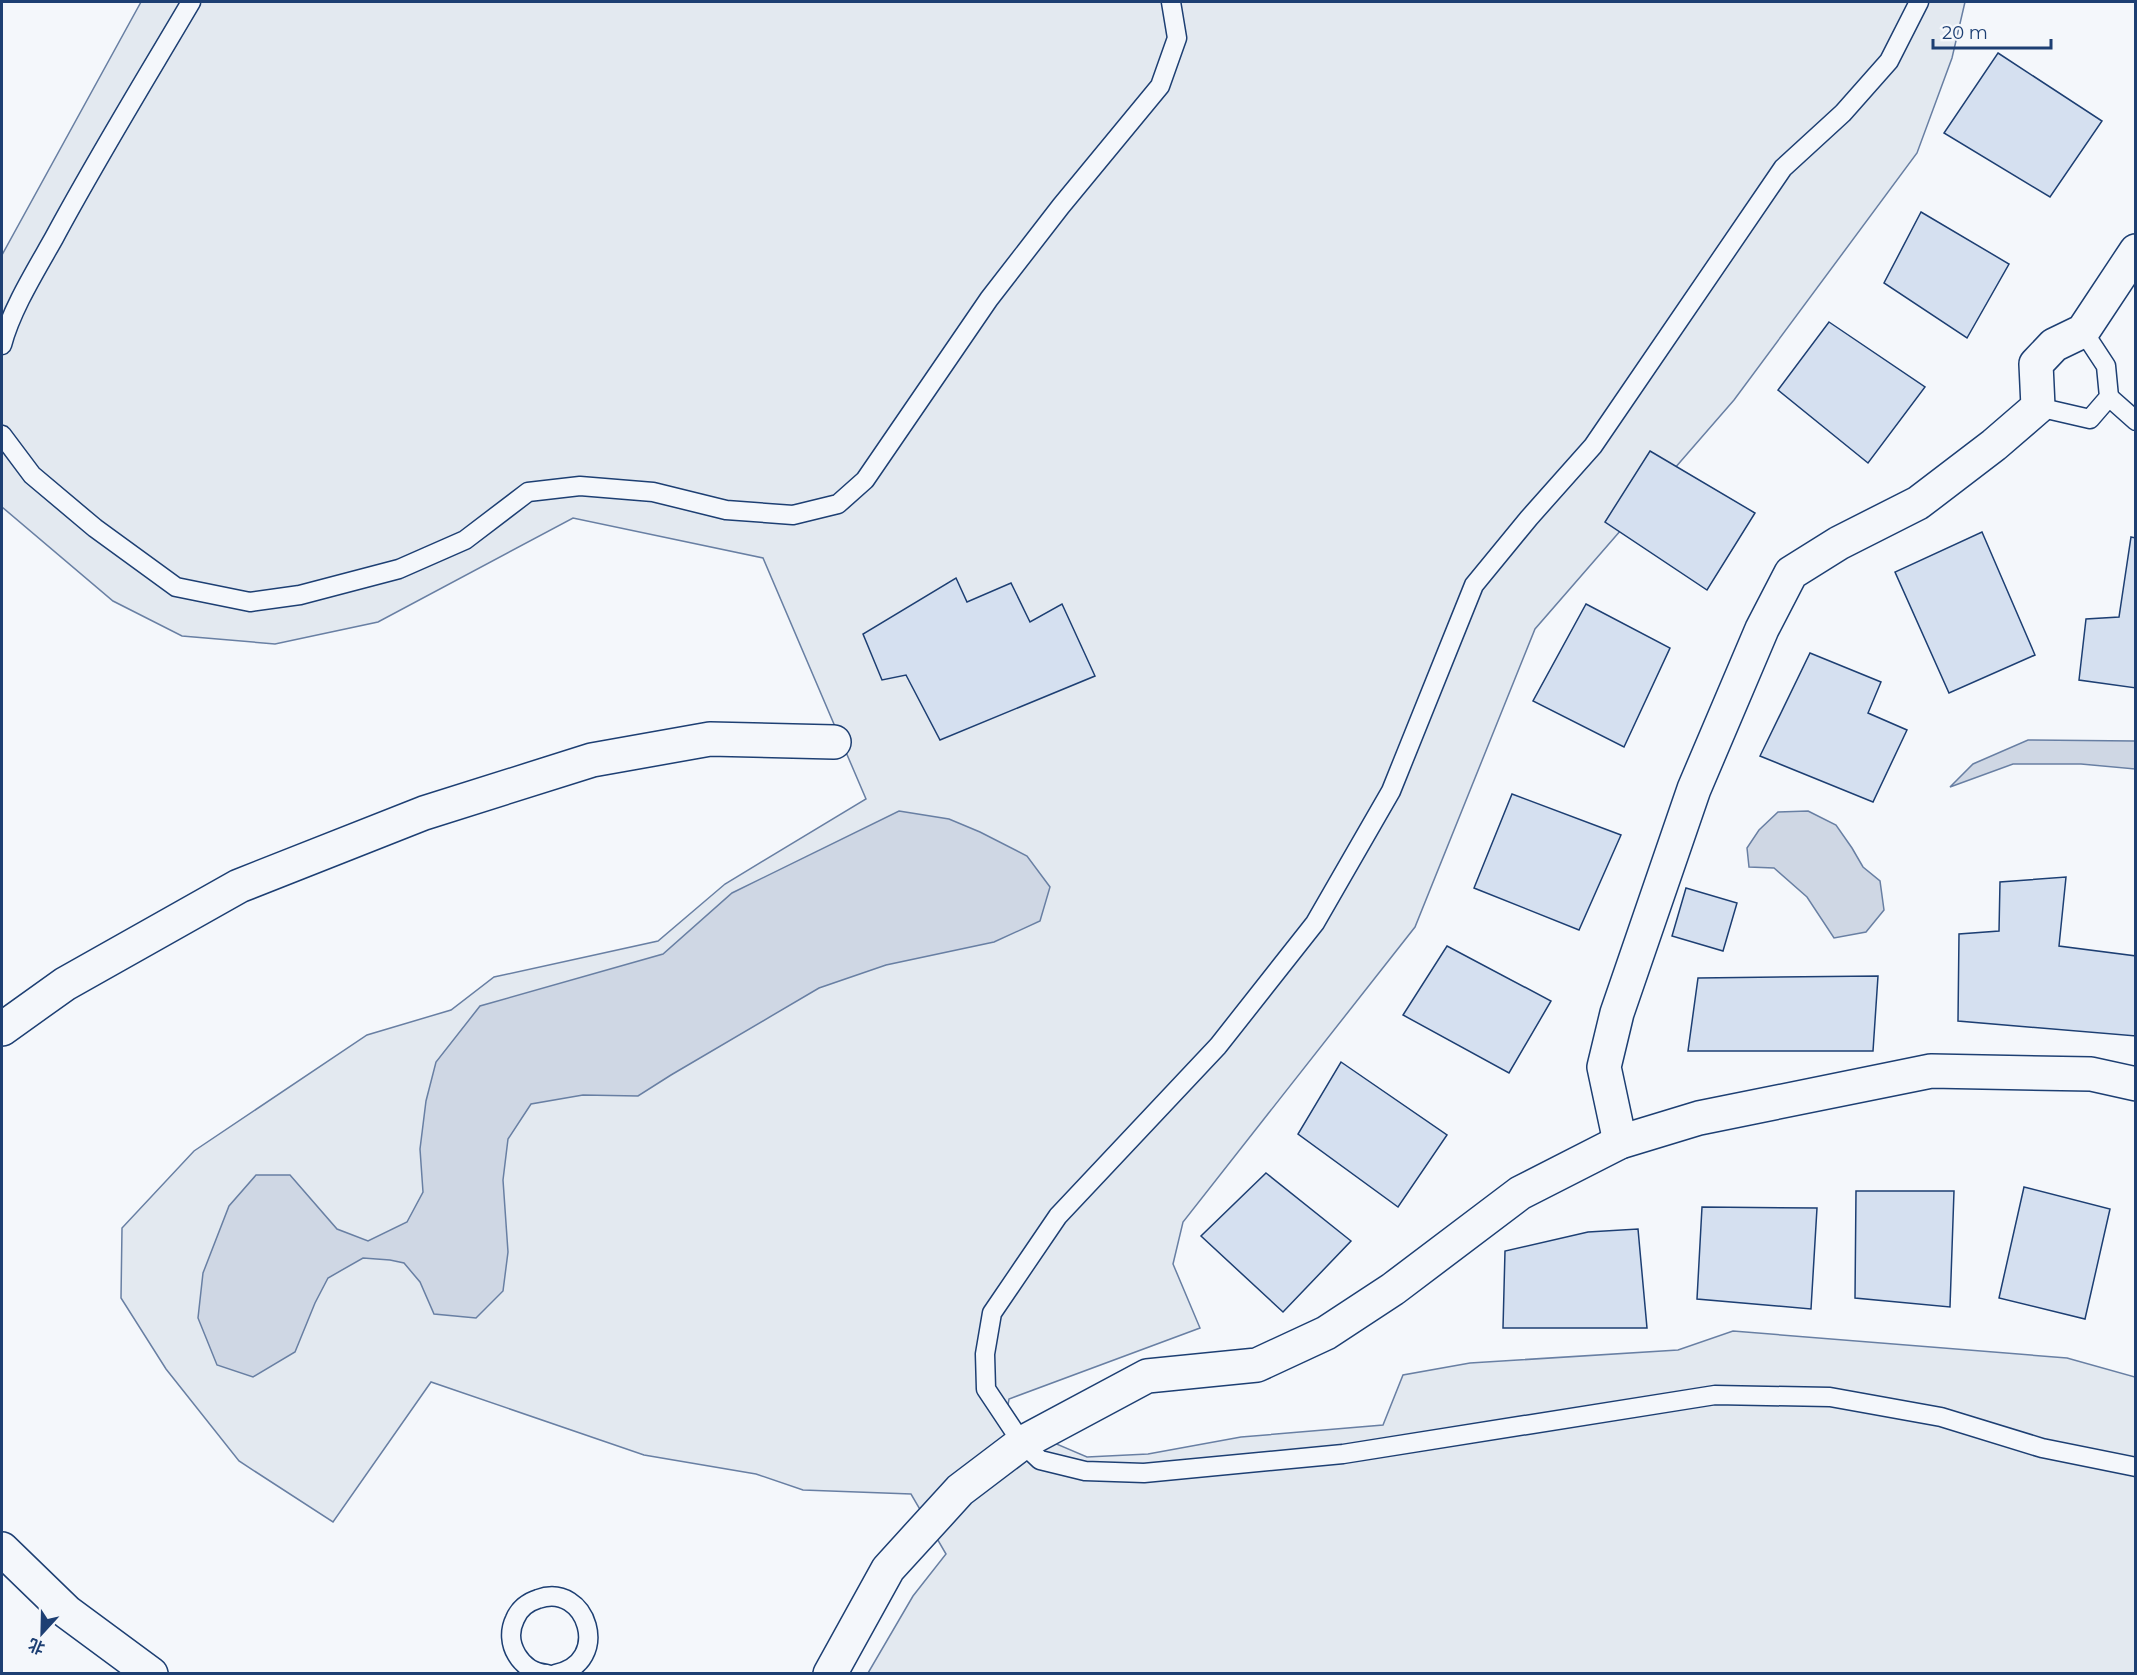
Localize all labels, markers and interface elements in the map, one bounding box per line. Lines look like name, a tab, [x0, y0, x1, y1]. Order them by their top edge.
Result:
scale bar	[1933, 12, 2052, 50]
text: 20 m	[1942, 22, 1988, 44]
north arrow	[12, 1603, 72, 1663]
text: 北	[26, 1635, 48, 1658]

